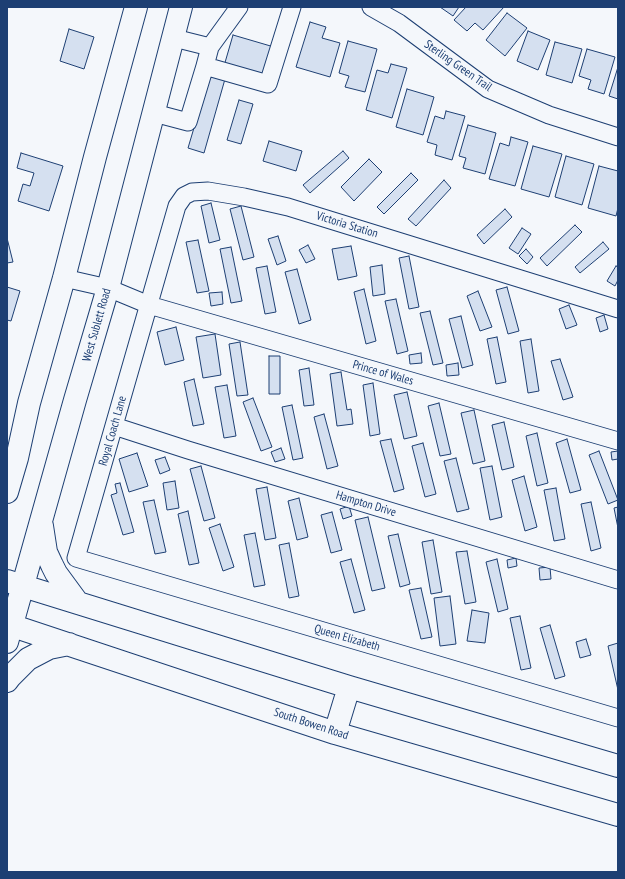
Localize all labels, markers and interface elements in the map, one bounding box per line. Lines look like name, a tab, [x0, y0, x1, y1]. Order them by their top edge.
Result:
street label: Sterling Green Trail	[421, 37, 495, 95]
street label: Victoria Station	[314, 209, 380, 241]
street label: West Sublett Road	[80, 287, 114, 363]
street label: Prince of Wales	[351, 357, 415, 389]
street label: Royal Coach Lane	[96, 394, 130, 468]
street label: Hampton Drive	[334, 488, 398, 520]
street label: Queen Elizabeth	[312, 622, 382, 654]
street label: South Bowen Road	[272, 705, 350, 743]

